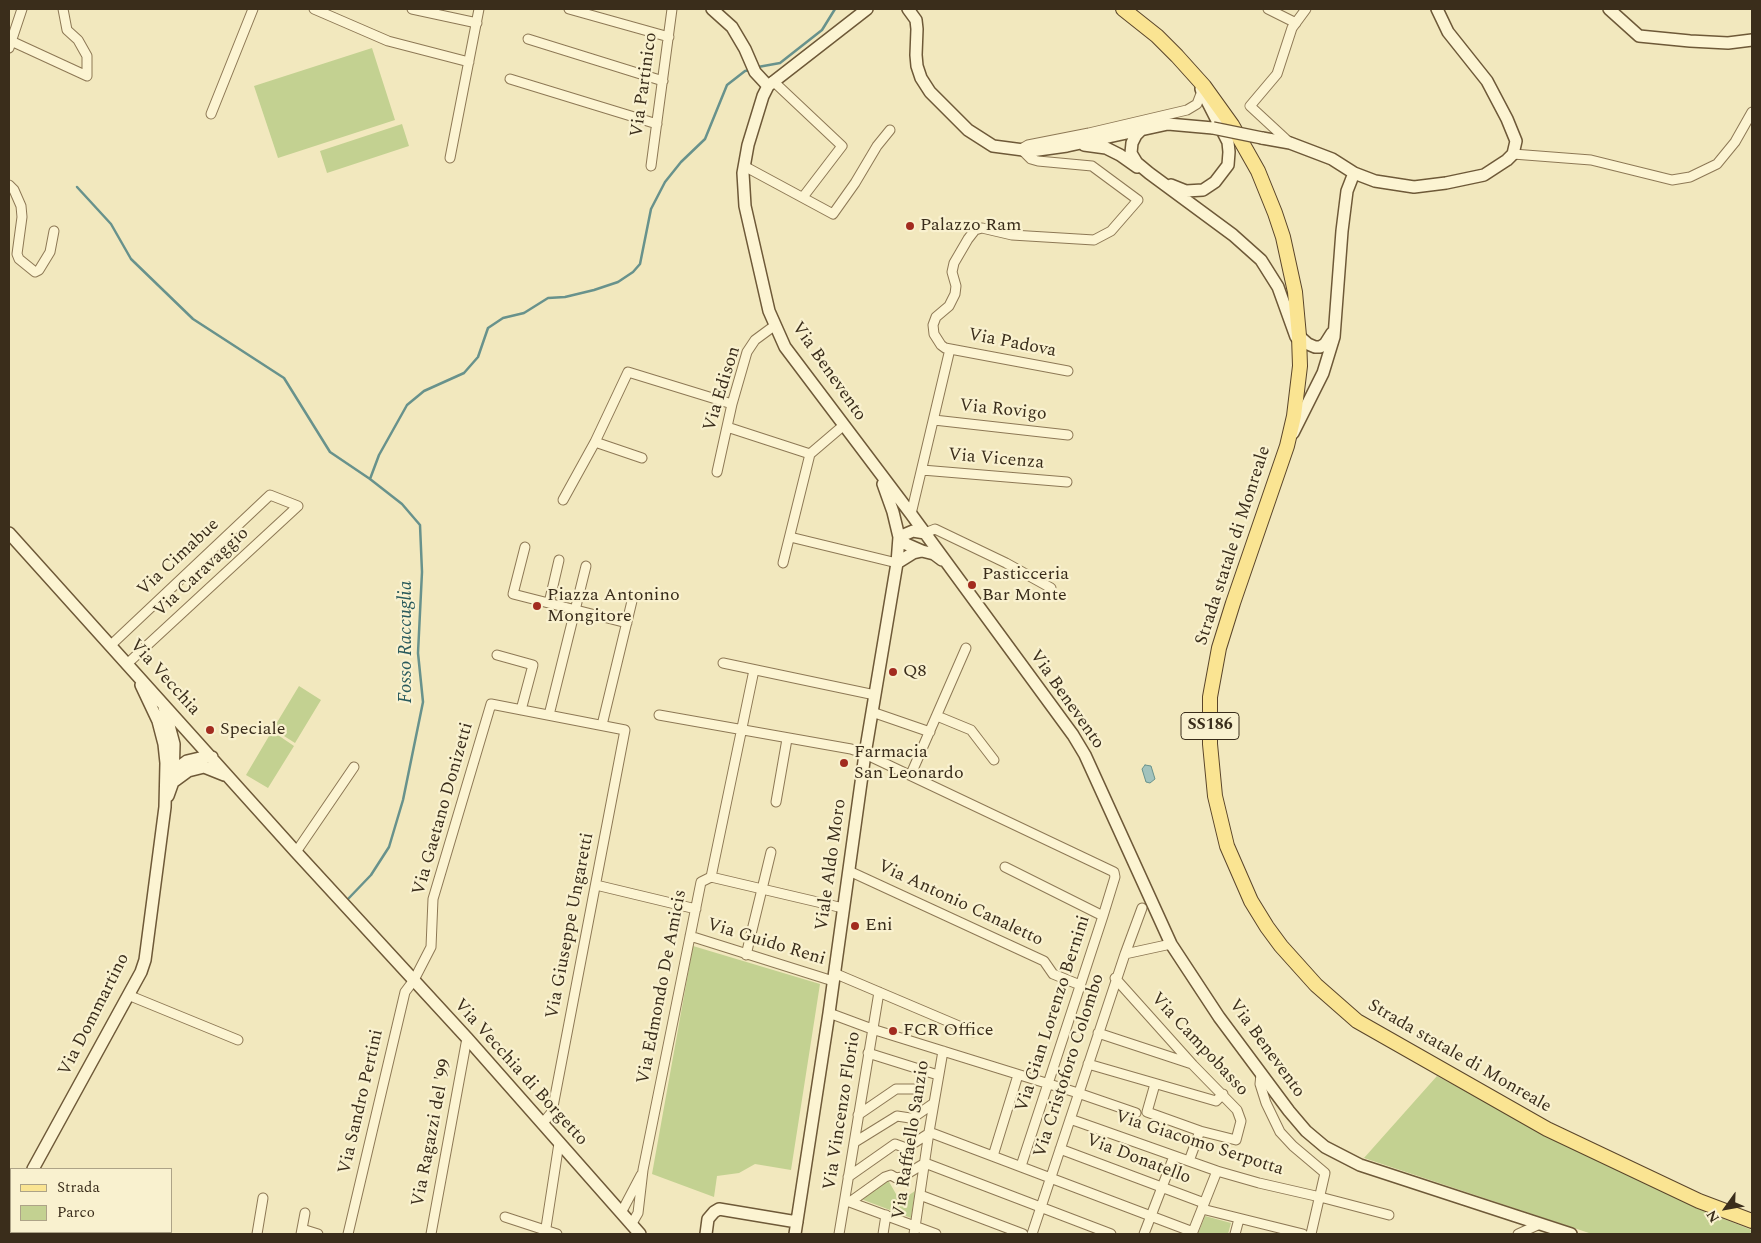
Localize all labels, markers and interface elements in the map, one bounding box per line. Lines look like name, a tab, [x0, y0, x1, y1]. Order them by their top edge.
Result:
street label: Via Partinico	[627, 31, 663, 139]
place label: Palazzo Ram	[920, 215, 1022, 237]
marker: Palazzo Ram	[904, 220, 916, 232]
street label: Via Benevento	[786, 318, 870, 426]
street label: Via Padova	[966, 325, 1058, 363]
street label: Via Edison	[700, 344, 746, 434]
street label: Via Rovigo	[958, 396, 1048, 426]
street label: Strada statale di Monreale	[1192, 444, 1276, 648]
street label: Via Vicenza	[947, 445, 1045, 475]
street label: Via Cimabue	[134, 515, 224, 601]
street label: Via Caravaggio	[150, 523, 254, 623]
place label: Pasticceria Bar Monte	[982, 564, 1069, 606]
marker: Pasticceria Bar Monte	[966, 579, 978, 591]
water label: Fosso Raccuglia	[396, 581, 418, 703]
place label: Piazza Antonino Mongitore	[547, 585, 680, 628]
marker: Piazza Antonino Mongitore	[531, 600, 543, 612]
street label: Via Vecchia	[124, 635, 204, 721]
street label: Via Benevento	[1024, 646, 1108, 754]
place label: Q8	[903, 661, 927, 683]
marker: Q8	[887, 666, 899, 678]
road number: SS186	[1181, 712, 1239, 739]
place label: Speciale	[220, 719, 286, 741]
street label: Via Gaetano Donizetti	[409, 720, 479, 898]
marker: Speciale	[204, 724, 216, 736]
place label: Farmacia San Leonardo	[854, 742, 964, 784]
marker: Farmacia San Leonardo	[838, 757, 850, 769]
street label: Viale Aldo Moro	[812, 798, 852, 932]
street label: Via Giuseppe Ungaretti	[542, 831, 600, 1021]
street label: Via Antonio Canaletto	[874, 856, 1046, 952]
street label: Via Edmondo De Amicis	[634, 888, 692, 1086]
street label: Via Gian Lorenzo Bernini	[1012, 913, 1096, 1115]
street label: Via Guido Reni	[704, 915, 828, 971]
place label: Eni	[865, 915, 893, 937]
marker: Eni	[849, 920, 861, 932]
street label: Via Dommartino	[55, 950, 135, 1080]
street label: Via Cristoforo Colombo	[1030, 971, 1110, 1161]
street label: Via Campobasso	[1146, 989, 1252, 1101]
street label: Via Vecchia di Borgetto	[448, 995, 592, 1151]
street label: Via Benevento	[1223, 996, 1309, 1102]
street label: Strada statale di Monreale	[1363, 996, 1555, 1118]
place label: FCR Office	[903, 1020, 994, 1042]
marker: FCR Office	[887, 1025, 899, 1037]
street label: Via Sandro Pertini	[335, 1028, 389, 1176]
street label: Via Vincenzo Florio	[820, 1030, 866, 1192]
street label: Via Ragazzi del '99	[408, 1057, 458, 1209]
street label: Via Raffaello Sanzio	[889, 1059, 935, 1221]
street label: Via Giacomo Serpotta	[1112, 1107, 1286, 1181]
street label: Via Donatello	[1083, 1130, 1193, 1190]
legend	[10, 1168, 172, 1233]
text: Strada	[57, 1176, 100, 1199]
north arrow	[1701, 1183, 1751, 1233]
text: Parco	[57, 1201, 95, 1224]
text: N	[1701, 1206, 1725, 1227]

